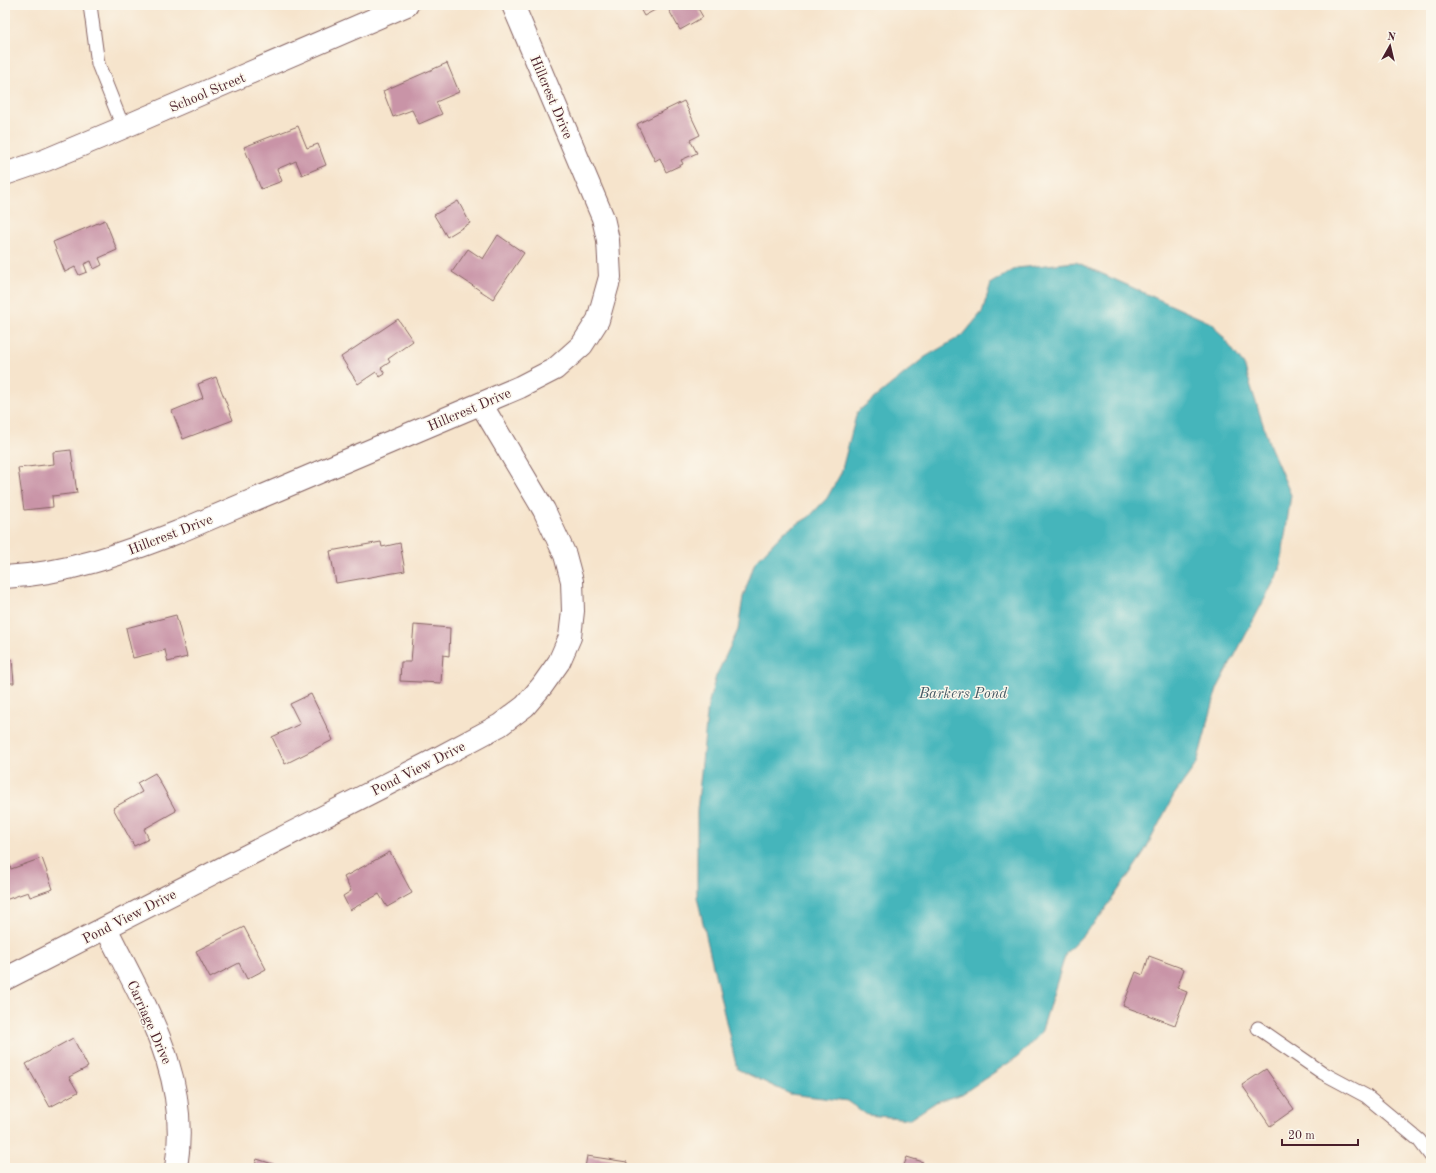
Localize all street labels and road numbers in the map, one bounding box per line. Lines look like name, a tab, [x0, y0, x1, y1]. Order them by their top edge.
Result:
street label: Hillcrest Drive	[527, 54, 575, 141]
street label: School Street	[167, 71, 248, 115]
street label: Hillcrest Drive	[426, 386, 513, 434]
street label: Hillcrest Drive	[126, 512, 214, 557]
street label: Pond View Drive	[369, 739, 468, 799]
street label: Pond View Drive	[80, 887, 179, 947]
street label: Carriage Drive	[124, 978, 174, 1066]

